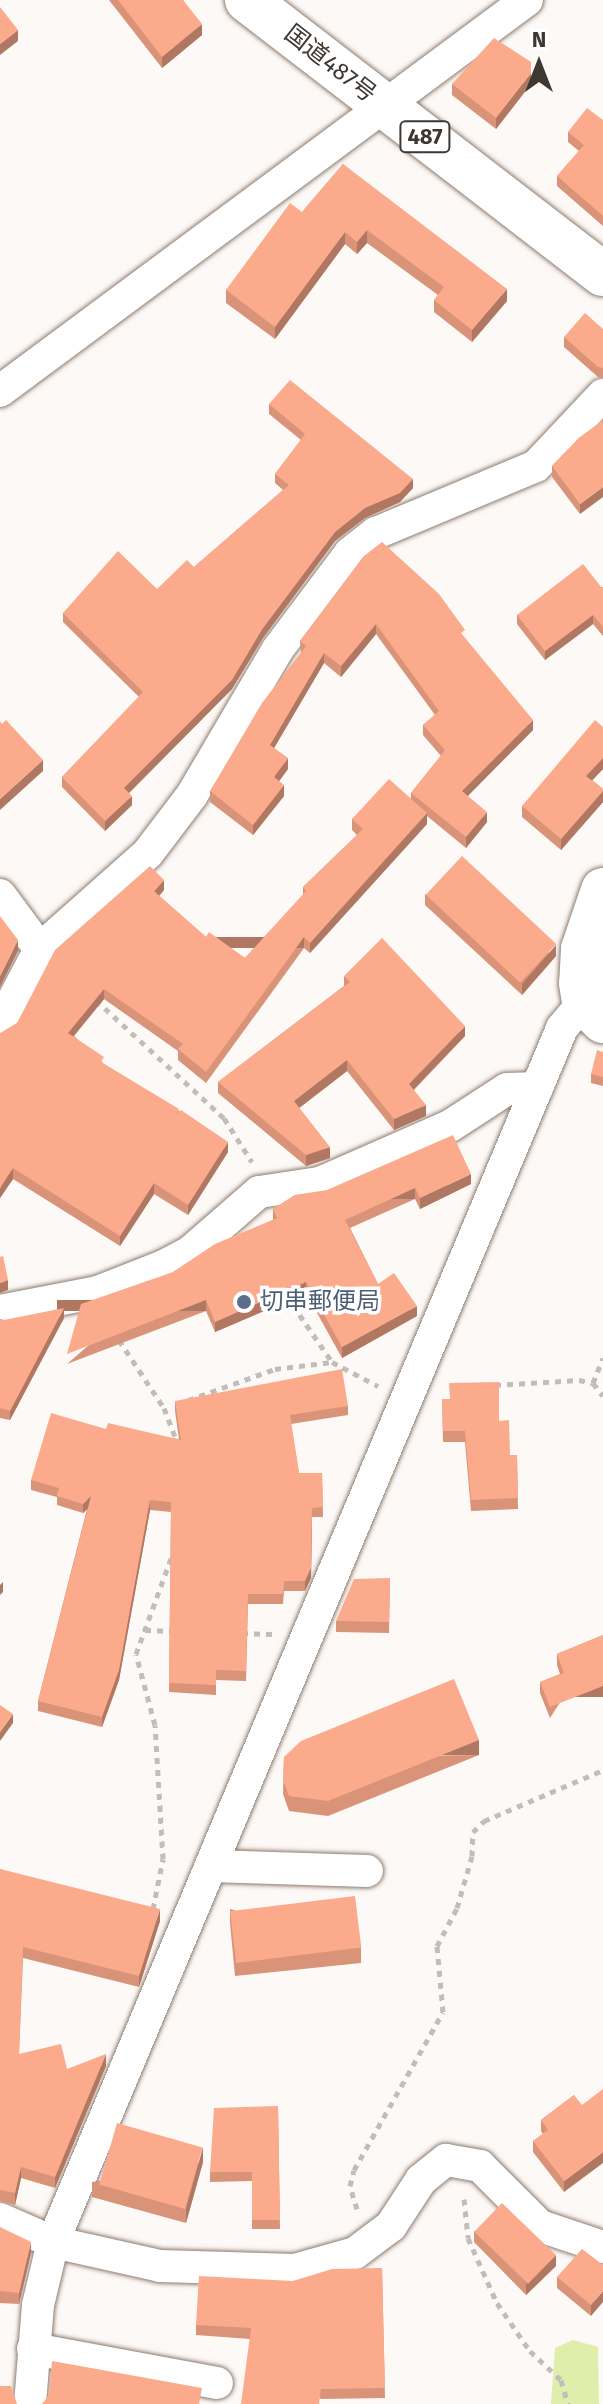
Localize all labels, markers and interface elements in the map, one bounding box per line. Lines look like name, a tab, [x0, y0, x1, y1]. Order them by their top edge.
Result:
street label: 国道487号	[278, 19, 382, 109]
north arrow	[499, 24, 579, 104]
text: N	[532, 26, 546, 53]
road number: 487	[399, 119, 451, 155]
place label: 切串郵便局	[260, 1288, 380, 1316]
marker: 切串郵便局	[235, 1293, 253, 1311]

